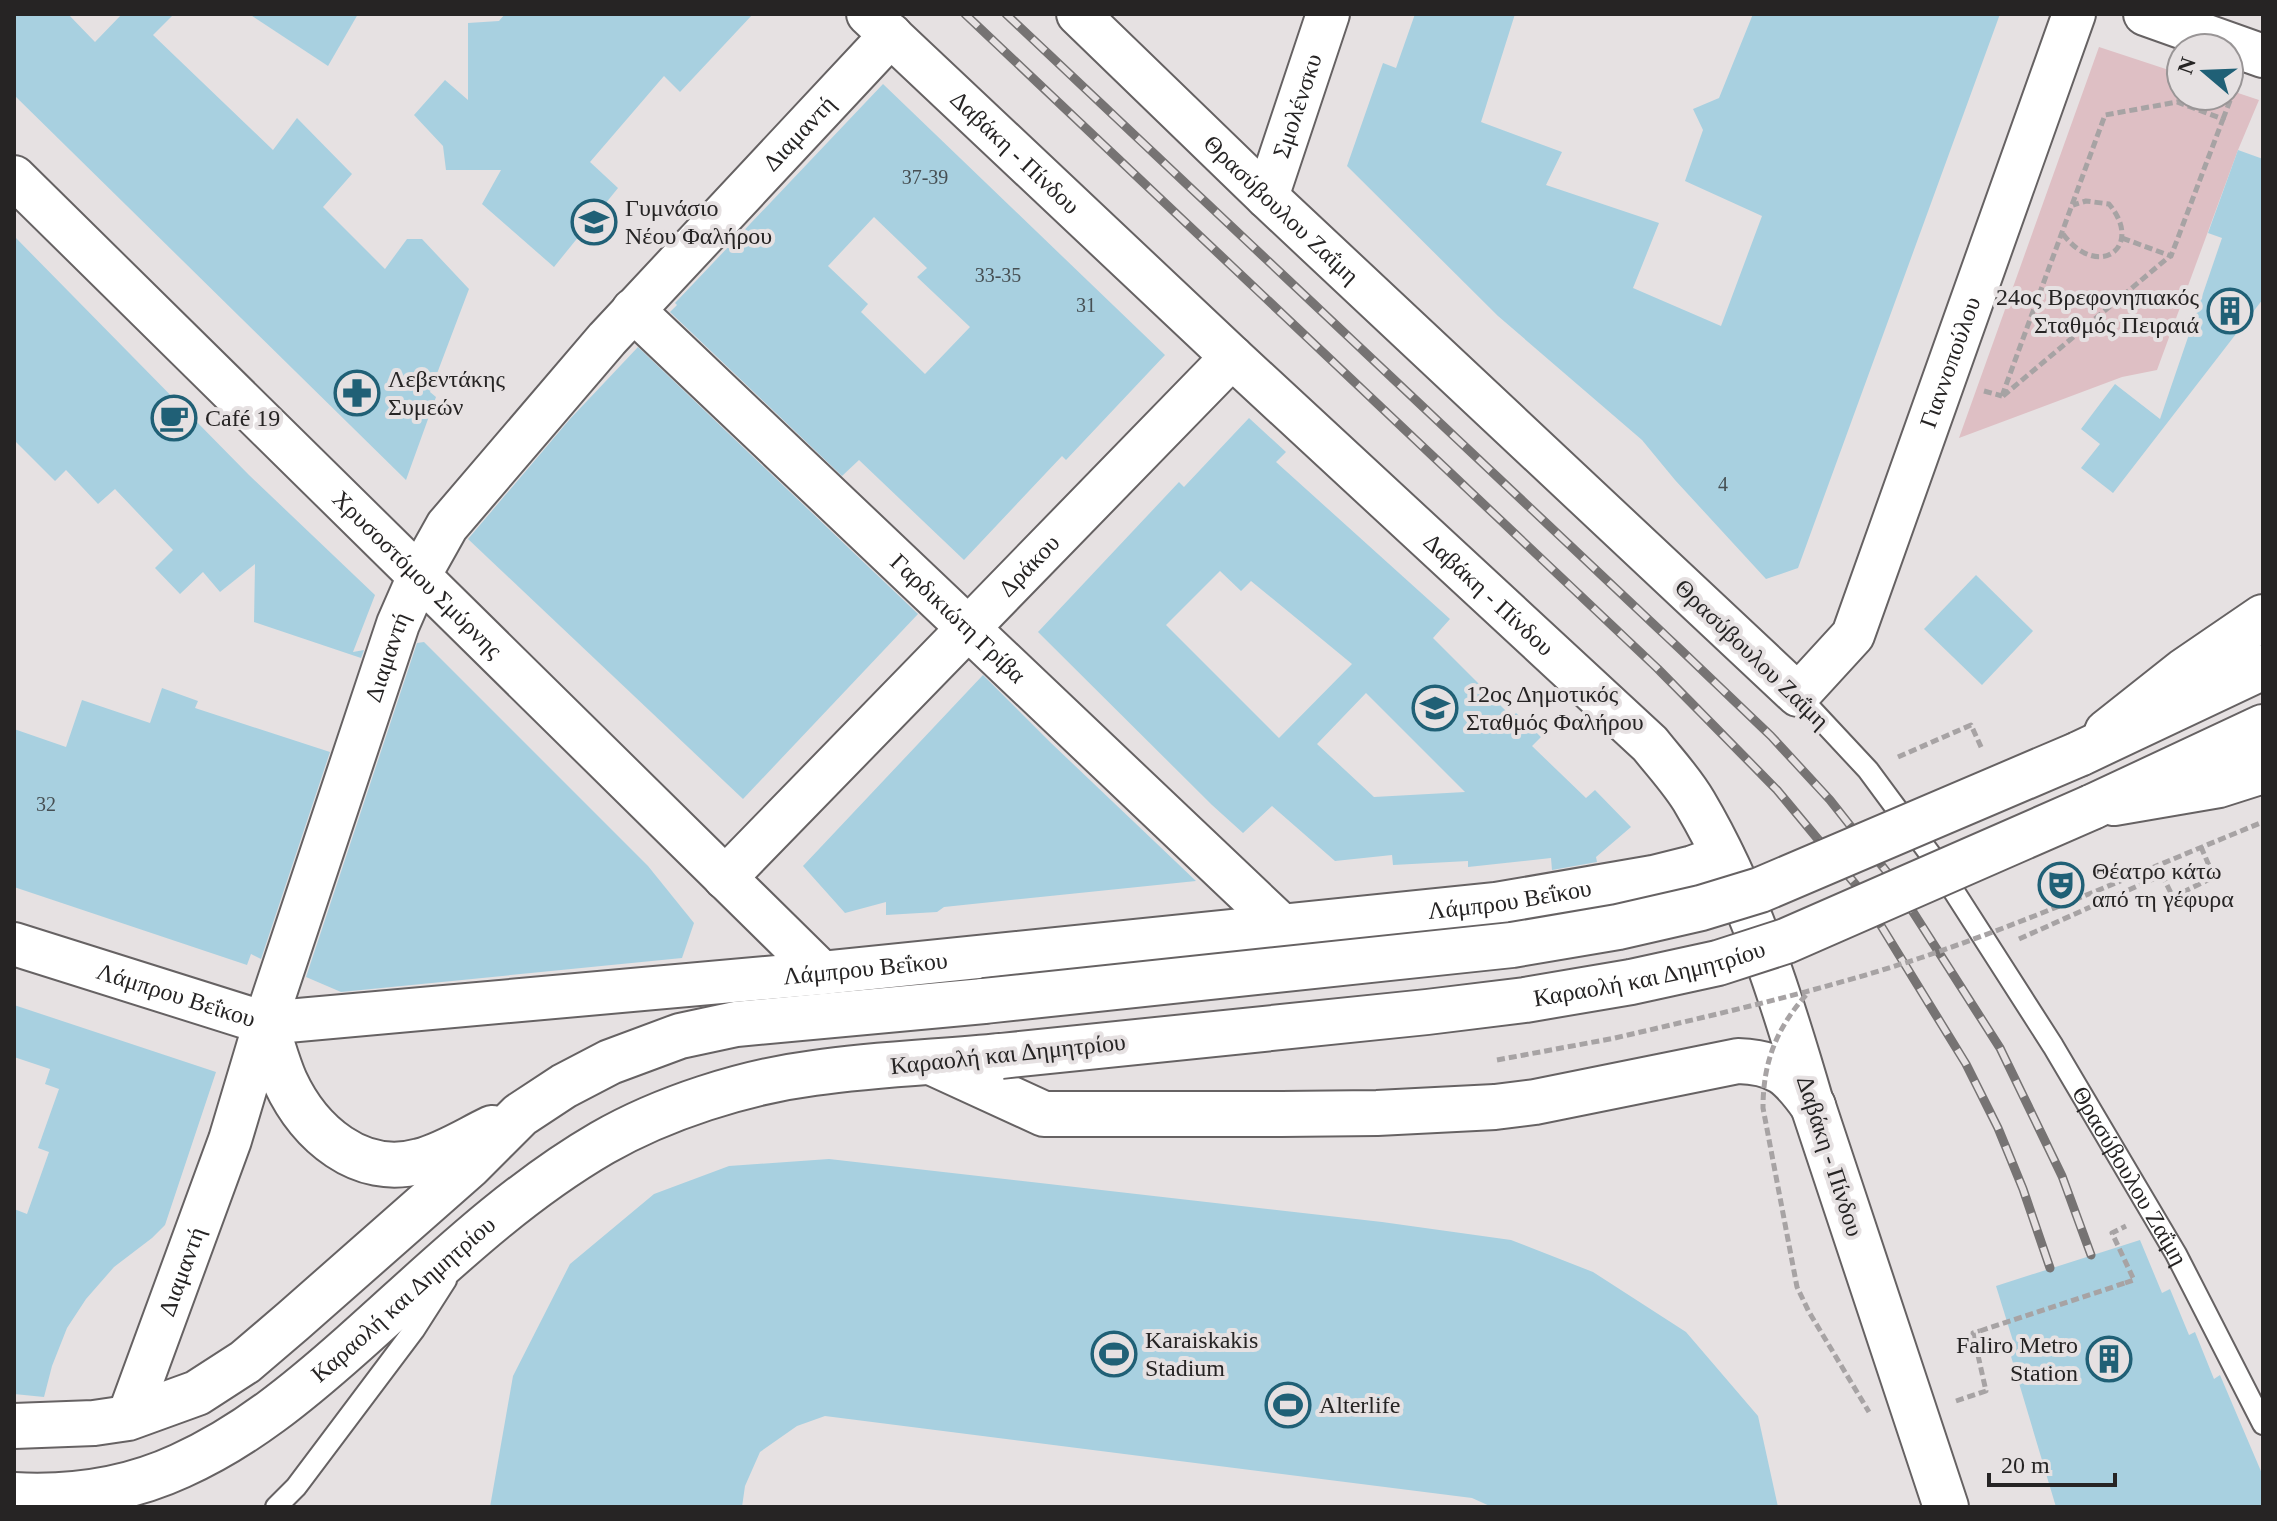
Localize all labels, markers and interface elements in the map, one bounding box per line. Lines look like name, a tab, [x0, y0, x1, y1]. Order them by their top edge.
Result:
north arrow	[2165, 32, 2245, 112]
street label: Σμολένσκυ	[1268, 50, 1327, 161]
text: N	[2172, 54, 2201, 77]
street label: Δαβάκη - Πίνδου	[945, 86, 1085, 219]
street label: Διαμαντή	[758, 91, 840, 176]
street label: Θρασύβουλου Ζαΐμη	[1198, 130, 1364, 289]
house number: 37-39	[902, 166, 948, 188]
place label: Γυμνάσιο Νέου Φαλήρου	[625, 195, 772, 249]
school or university icon: Γυμνάσιο Νέου Φαλήρου	[570, 198, 618, 246]
house number: 33-35	[975, 264, 1021, 286]
place label: 24ος Βρεφονηπιακός Σταθμός Πειραιά	[1996, 284, 2199, 338]
building icon: 24ος Βρεφονηπιακός Σταθμός Πειραιά	[2206, 287, 2254, 335]
street label: Γιαννοπούλου	[1915, 293, 1985, 431]
house number: 31	[1076, 294, 1096, 316]
place label: Λεβεντάκης Συμεών	[388, 366, 505, 420]
pharmacy icon: Λεβεντάκης Συμεών	[333, 369, 381, 417]
cafe icon: Café 19	[150, 394, 198, 442]
place label: Café 19	[205, 405, 280, 431]
house number: 4	[1718, 473, 1728, 495]
street label: Χρυσοστόμου Σμύρνης	[327, 485, 508, 664]
street label: Δαβάκη - Πίνδου	[1418, 528, 1559, 661]
street label: Δράκου	[993, 529, 1065, 602]
street label: Γαρδικιώτη Γρίβα	[885, 548, 1031, 689]
street label: Θρασύβουλου Ζαΐμη	[1670, 574, 1834, 734]
street label: Διαμαντή	[360, 608, 415, 705]
place label: 12ος Δημοτικός Σταθμός Φαλήρου	[1466, 681, 1644, 735]
school or university icon: 12ος Δημοτικός Σταθμός Φαλήρου	[1411, 684, 1459, 732]
house number: 32	[36, 793, 56, 815]
place label: Θέατρο κάτω από τη γέφυρα	[2092, 858, 2234, 912]
theatre icon: Θέατρο κάτω από τη γέφυρα	[2037, 861, 2085, 909]
street label: Λάμπρου Βεΐκου	[1427, 875, 1593, 924]
street label: Καραολή και Δημητρίου	[1531, 936, 1768, 1011]
street label: Λάμπρου Βεΐκου	[782, 947, 949, 989]
street label: Λάμπρου Βεΐκου	[94, 958, 259, 1032]
street label: Καραολή και Δημητρίου	[889, 1029, 1127, 1079]
street label: Δαβάκη - Πίνδου	[1792, 1072, 1868, 1240]
street label: Θρασύβουλου Ζαΐμη	[2067, 1082, 2193, 1270]
street label: Καραολή και Δημητρίου	[306, 1211, 500, 1387]
street label: Διαμαντή	[154, 1223, 210, 1320]
place label: Karaiskakis Stadium	[1145, 1327, 1258, 1381]
sports icon: Karaiskakis Stadium	[1090, 1330, 1138, 1378]
place label: Faliro Metro Station	[1956, 1332, 2078, 1386]
building icon: Faliro Metro Station	[2085, 1335, 2133, 1383]
sports icon: Alterlife	[1264, 1381, 1312, 1429]
place label: Alterlife	[1319, 1392, 1400, 1418]
scale bar	[1989, 1437, 2115, 1487]
text: 20 m	[2001, 1452, 2050, 1478]

